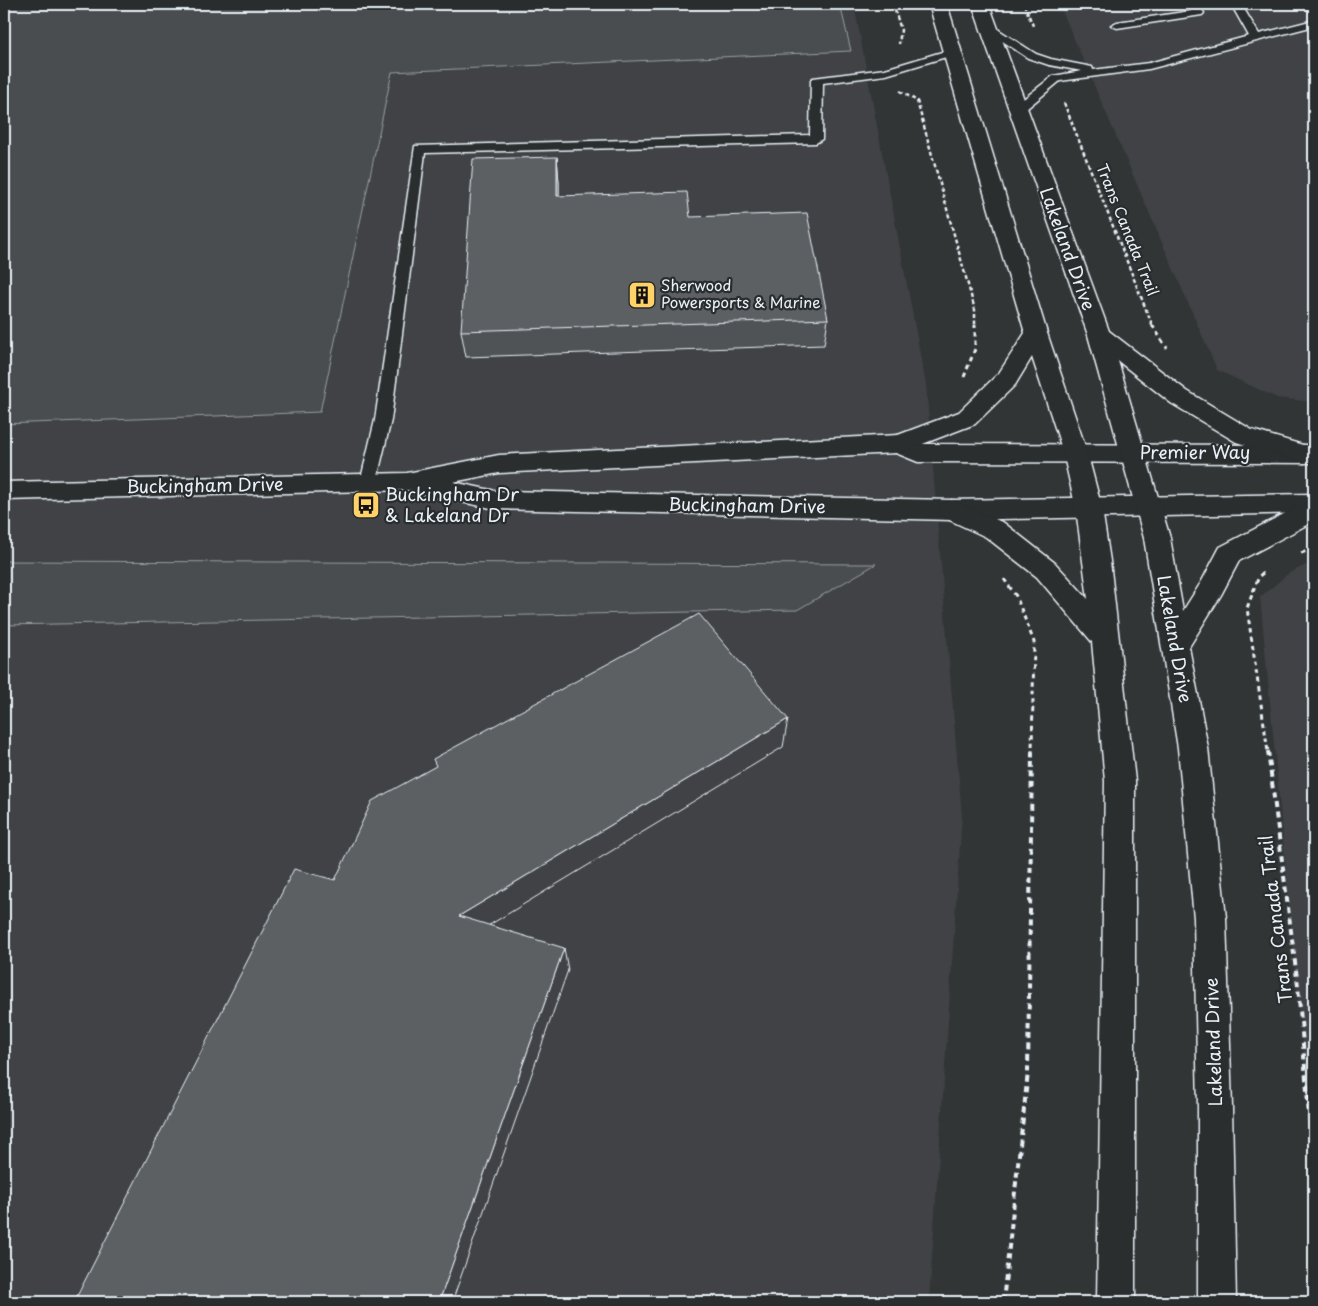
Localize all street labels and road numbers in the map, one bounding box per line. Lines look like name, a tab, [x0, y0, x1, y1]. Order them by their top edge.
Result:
street label: Trans Canada Trail	[1091, 160, 1165, 299]
street label: Lakeland Drive	[1034, 183, 1103, 314]
street label: Premier Way	[1140, 438, 1250, 465]
street label: Buckingham Drive	[126, 470, 284, 499]
street label: Buckingham Drive	[668, 490, 826, 519]
street label: Lakeland Drive	[1151, 573, 1200, 705]
street label: Trans Canada Trail	[1251, 834, 1298, 1005]
street label: Lakeland Drive	[1197, 977, 1228, 1107]

